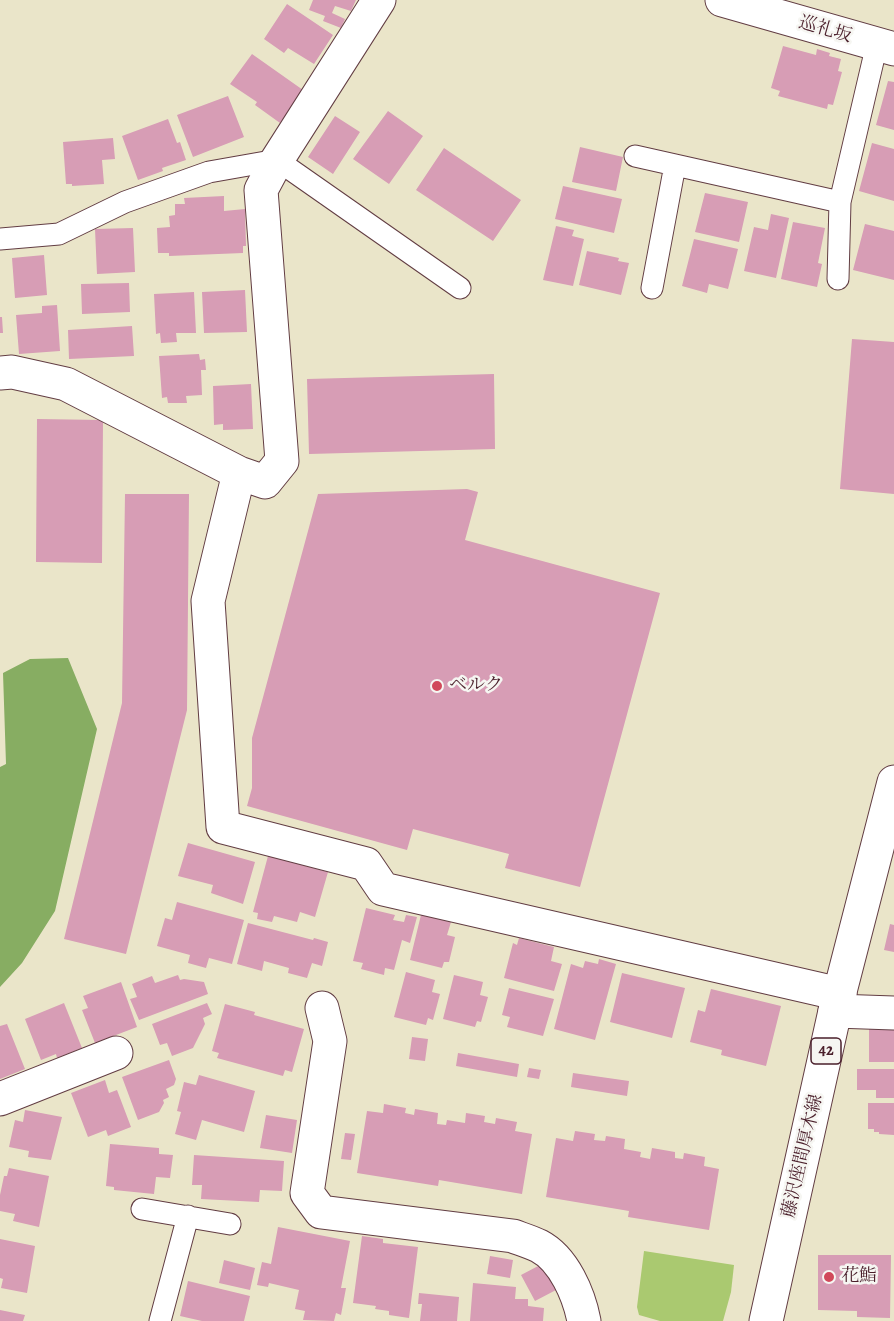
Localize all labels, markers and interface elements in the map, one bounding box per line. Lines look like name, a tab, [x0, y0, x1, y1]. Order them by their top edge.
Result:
street label: 巡礼坂	[796, 12, 854, 48]
place label: ベルク	[449, 675, 503, 697]
marker: ベルク	[430, 679, 444, 693]
road number: 42	[811, 1038, 841, 1064]
street label: 藤沢座間厚木線	[778, 1092, 828, 1220]
place label: 花鮨	[841, 1266, 877, 1288]
marker: 花鮨	[822, 1270, 836, 1284]

